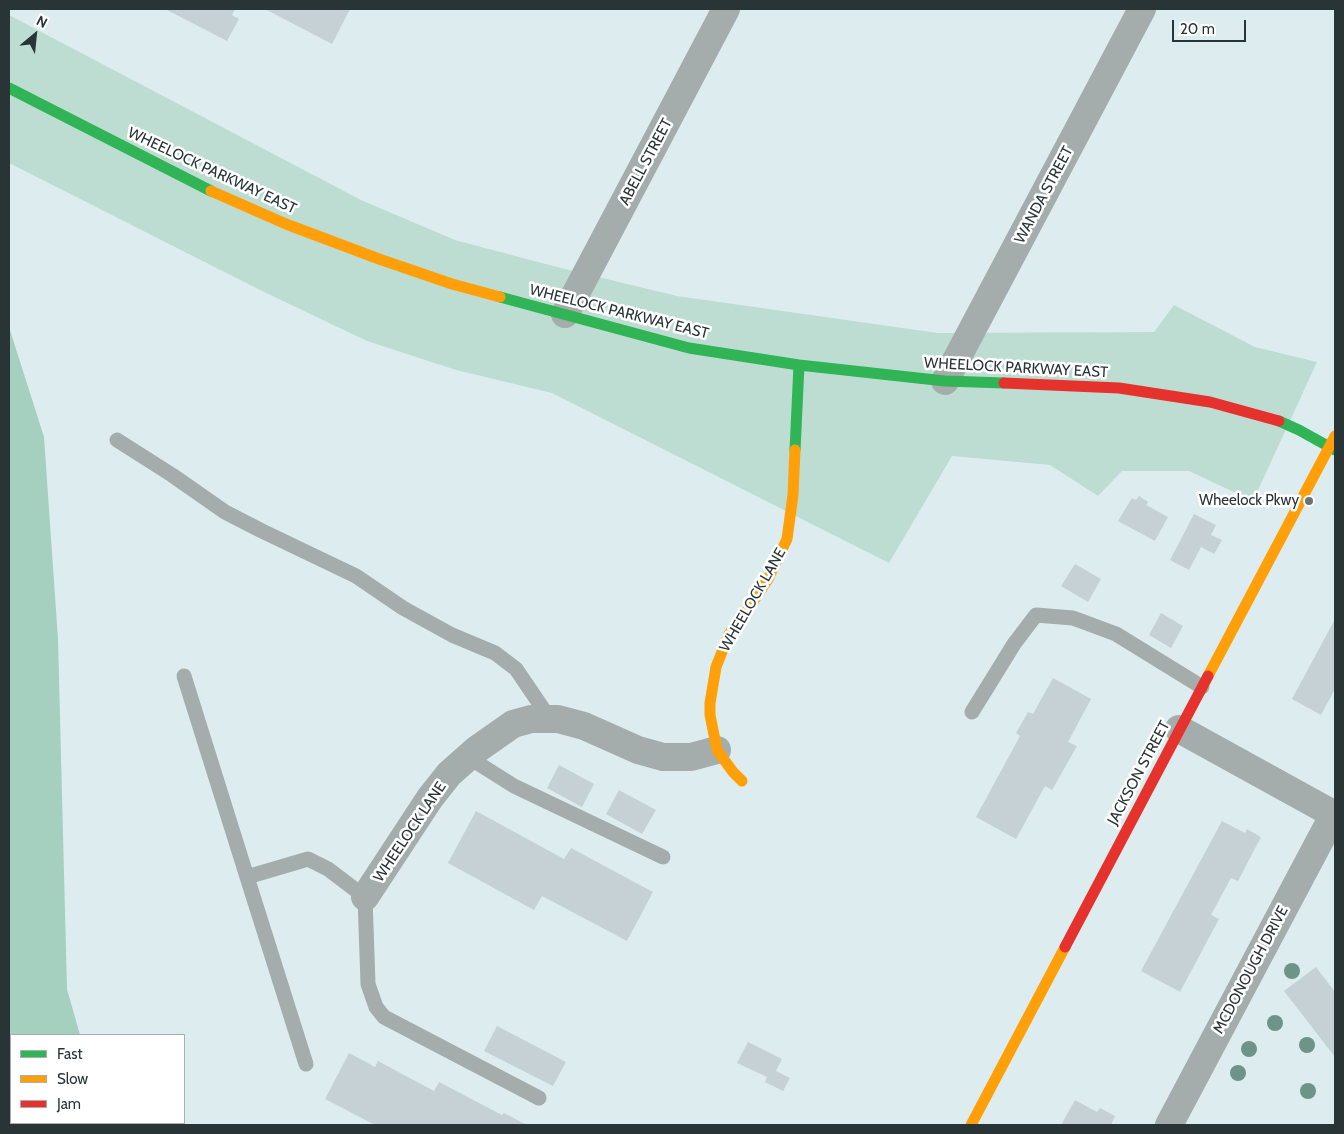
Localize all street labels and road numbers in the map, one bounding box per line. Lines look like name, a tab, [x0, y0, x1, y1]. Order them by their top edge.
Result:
street label: ABELL STREET	[616, 116, 676, 208]
street label: WHEELOCK PARKWAY EAST	[125, 124, 299, 218]
street label: WANDA STREET	[1011, 143, 1077, 247]
street label: WHEELOCK PARKWAY EAST	[528, 281, 710, 343]
street label: WHEELOCK PARKWAY EAST	[924, 354, 1108, 382]
street label: WHEELOCK LANE	[716, 545, 790, 655]
street label: JACKSON STREET	[1104, 718, 1174, 828]
street label: WHEELOCK LANE	[370, 779, 450, 885]
street label: MCDONOUGH DRIVE	[1210, 903, 1292, 1037]

